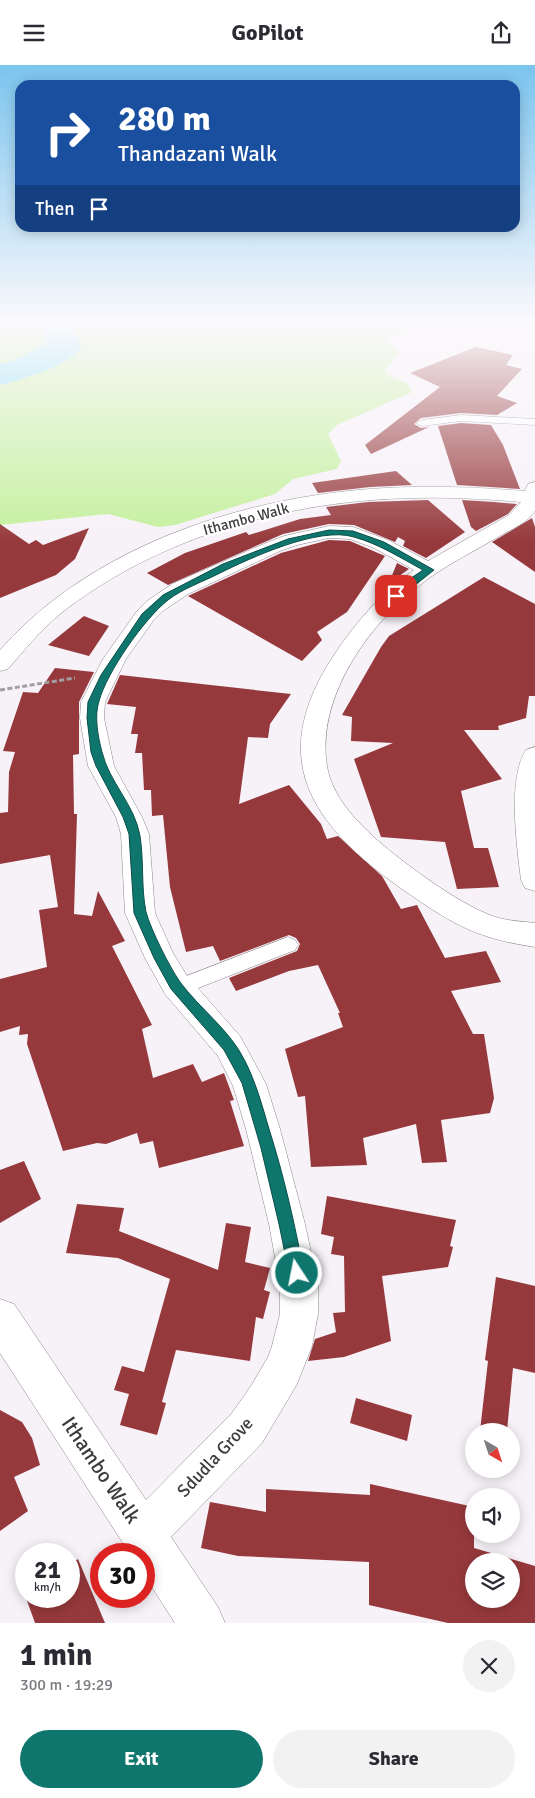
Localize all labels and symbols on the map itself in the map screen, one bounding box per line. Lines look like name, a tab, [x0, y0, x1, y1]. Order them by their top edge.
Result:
street label: Ithambo Walk	[201, 499, 291, 539]
pin	[375, 575, 417, 617]
position arrow	[270, 1246, 322, 1298]
street label: Ithambo Walk	[56, 1412, 147, 1529]
street label: Sdudla Grove	[172, 1412, 258, 1502]
north arrow	[465, 1423, 520, 1477]
speed limit sign: 30	[90, 1543, 155, 1608]

